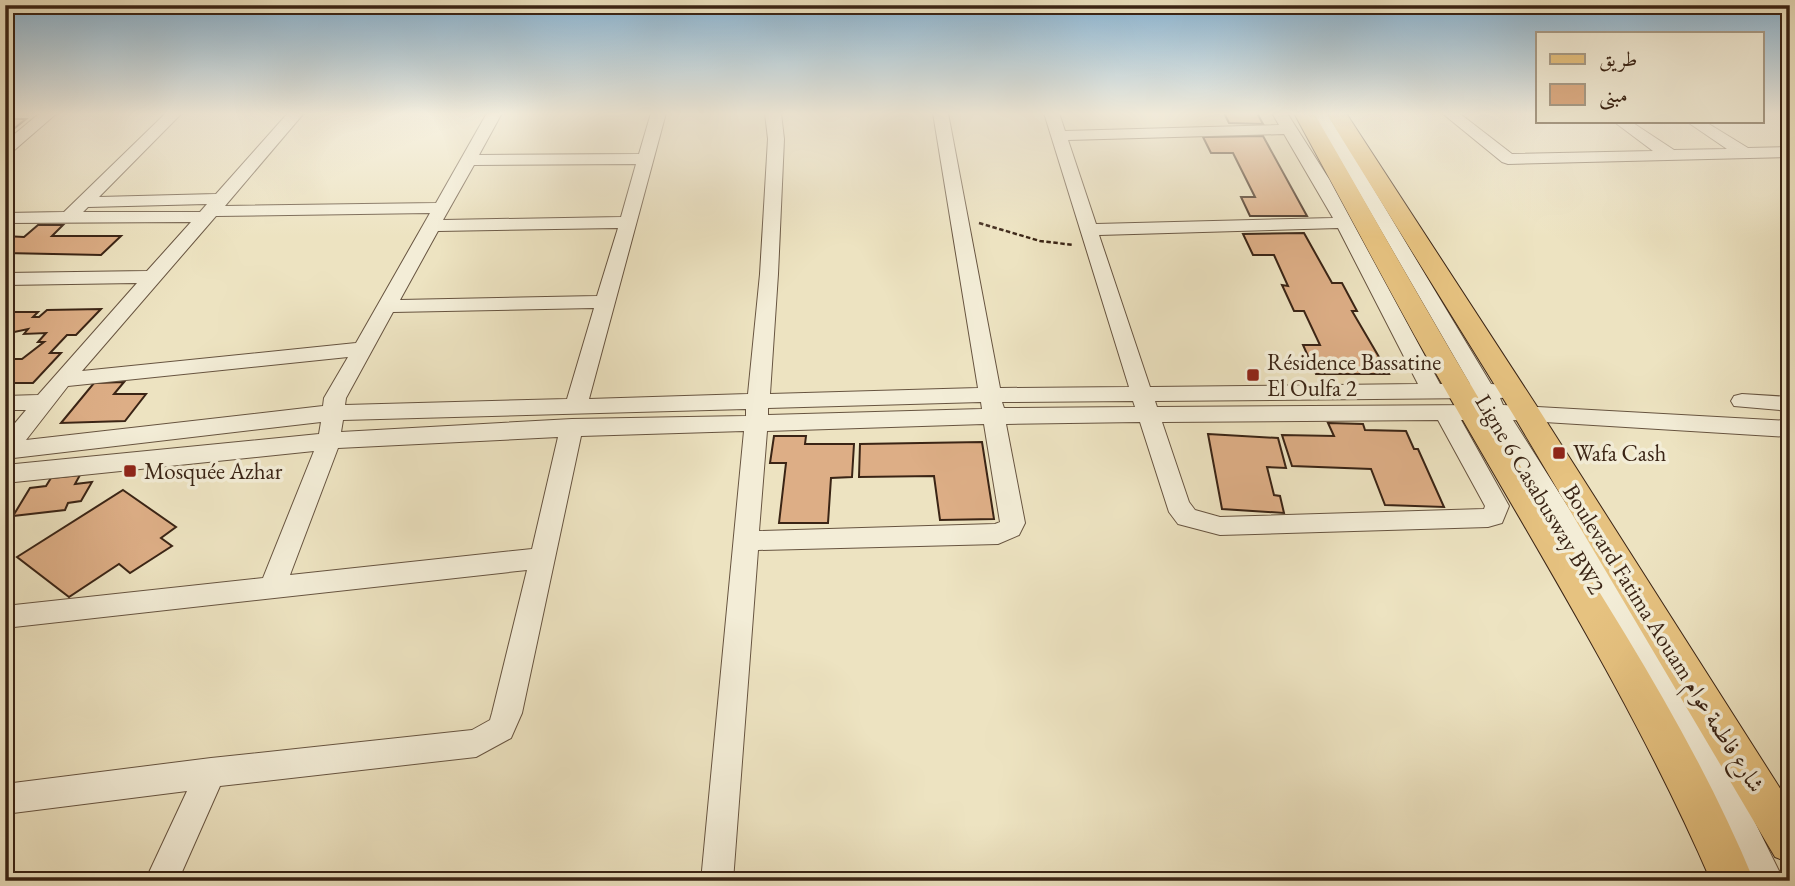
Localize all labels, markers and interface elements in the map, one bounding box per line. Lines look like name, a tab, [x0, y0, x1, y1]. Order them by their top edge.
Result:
legend	[1536, 32, 1764, 122]
text: طريق	[1599, 45, 1637, 72]
text: مبنى	[1599, 81, 1628, 110]
place label: Résidence Bassatine El Oulfa 2	[1267, 347, 1441, 403]
marker: Résidence Bassatine El Oulfa 2	[1245, 367, 1261, 383]
street label: Ligne 6 Casabusway BW2	[1468, 389, 1612, 599]
place label: Wafa Cash	[1573, 438, 1666, 468]
marker: Wafa Cash	[1551, 445, 1567, 461]
place label: Mosquée Azhar	[144, 456, 283, 486]
marker: Mosquée Azhar	[122, 463, 138, 479]
street label: Boulevard Fatima Aouam شارع فاطمة عوام	[1552, 478, 1772, 800]

